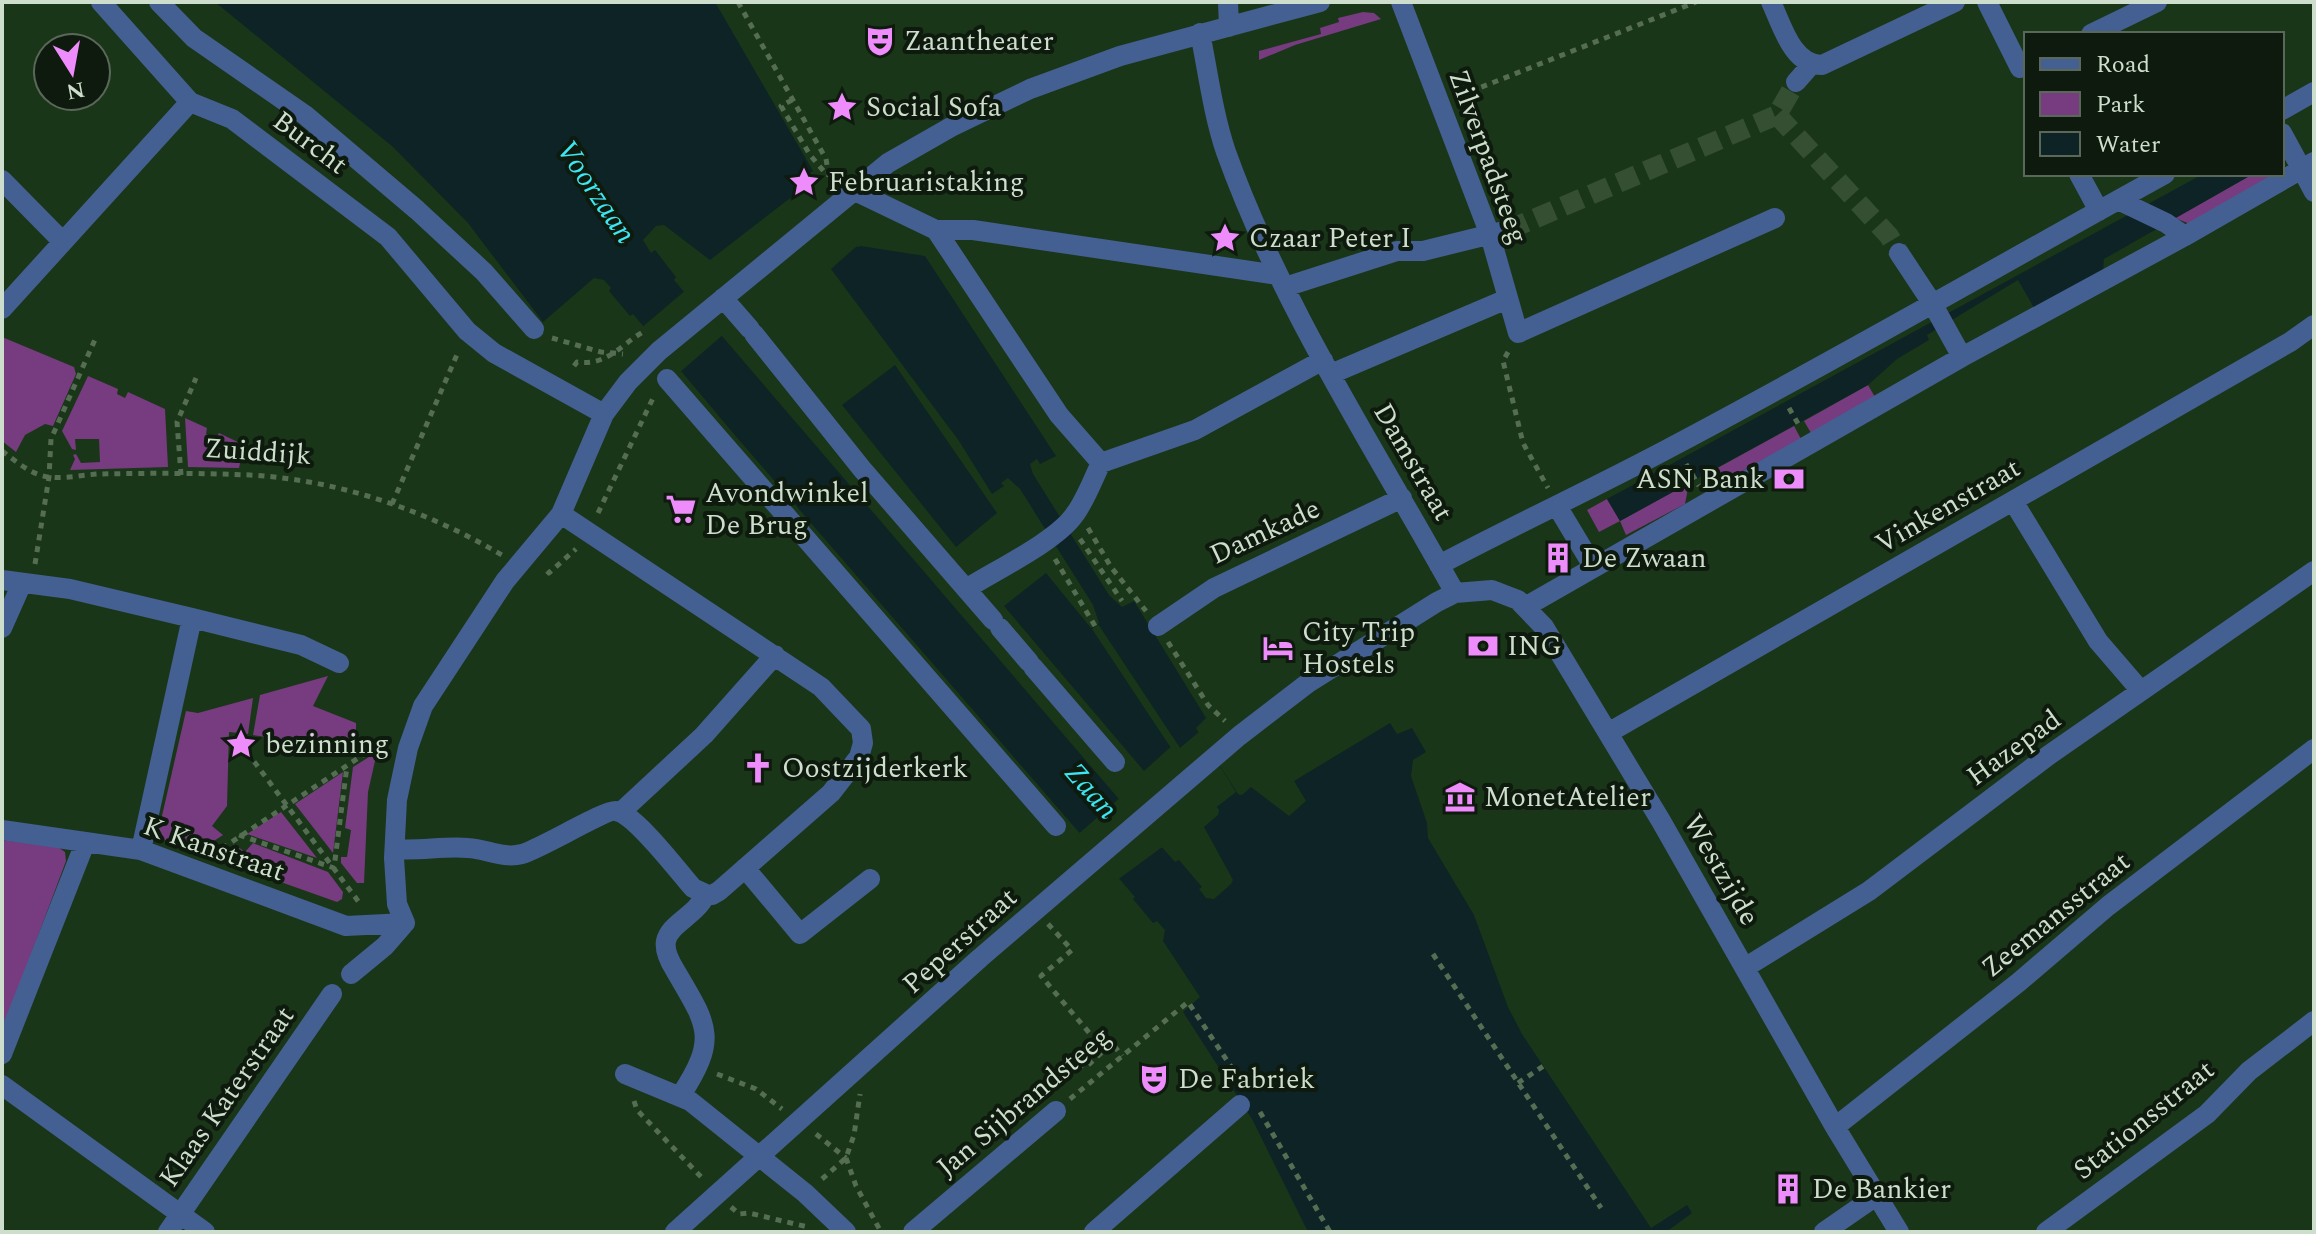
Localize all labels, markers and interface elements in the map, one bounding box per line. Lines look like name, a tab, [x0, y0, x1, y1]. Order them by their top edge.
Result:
place label: Zaantheater	[904, 20, 1054, 63]
theatre icon: Zaantheater	[863, 24, 897, 58]
north arrow	[32, 32, 112, 112]
legend	[2024, 32, 2284, 176]
text: Road	[2096, 47, 2150, 83]
street label: Zilverpadsteeg	[1437, 64, 1539, 250]
text: N	[64, 72, 87, 108]
place label: Social Sofa	[866, 86, 1002, 129]
text: Park	[2096, 87, 2146, 123]
place icon: Social Sofa	[825, 90, 859, 124]
street label: Burcht	[263, 100, 357, 186]
text: Water	[2096, 127, 2160, 163]
water label: Voorzaan	[544, 131, 648, 253]
place label: Februaristaking	[828, 161, 1025, 204]
place icon: Februaristaking	[787, 165, 821, 199]
place label: Czaar Peter I	[1249, 217, 1411, 260]
place icon: Czaar Peter I	[1208, 221, 1242, 255]
street label: Damstraat	[1362, 395, 1464, 529]
street label: Zuiddijk	[203, 427, 313, 477]
street label: Vinkenstraat	[1867, 447, 2029, 565]
place label: ASN Bank	[1636, 458, 1765, 501]
bank icon: ASN Bank	[1772, 462, 1806, 496]
place label: Avondwinkel De Brug	[705, 472, 868, 547]
street label: Damkade	[1203, 488, 1327, 576]
supermarket icon: Avondwinkel De Brug	[664, 492, 698, 526]
place label: De Zwaan	[1582, 537, 1707, 580]
building icon: De Zwaan	[1541, 541, 1575, 575]
place label: City Trip Hostels	[1302, 611, 1415, 686]
place label: ING	[1507, 625, 1562, 668]
bank icon: ING	[1466, 629, 1500, 663]
hotel icon: City Trip Hostels	[1261, 631, 1295, 665]
street label: Hazepad	[1958, 699, 2070, 797]
place label: bezinning	[265, 723, 389, 766]
place icon: bezinning	[224, 727, 258, 761]
place label: Oostzijderkerk	[782, 747, 968, 790]
church icon: Oostzijderkerk	[741, 751, 775, 785]
water label: Zaan	[1053, 752, 1129, 830]
place label: MonetAtelier	[1484, 776, 1651, 819]
museum icon: MonetAtelier	[1443, 780, 1477, 814]
street label: K Kanstraat	[137, 805, 291, 893]
street label: Westzijde	[1672, 806, 1770, 934]
street label: Zeemansstraat	[1972, 841, 2140, 989]
street label: Peperstraat	[893, 877, 1027, 1005]
street label: Klaas Katerstraat	[148, 997, 306, 1197]
street label: Jan Sijbrandsteeg	[927, 1016, 1121, 1188]
street label: Stationsstraat	[2064, 1049, 2224, 1191]
place label: De Fabriek	[1178, 1058, 1315, 1101]
theatre icon: De Fabriek	[1137, 1062, 1171, 1096]
place label: De Bankier	[1812, 1168, 1951, 1211]
building icon: De Bankier	[1771, 1172, 1805, 1206]

